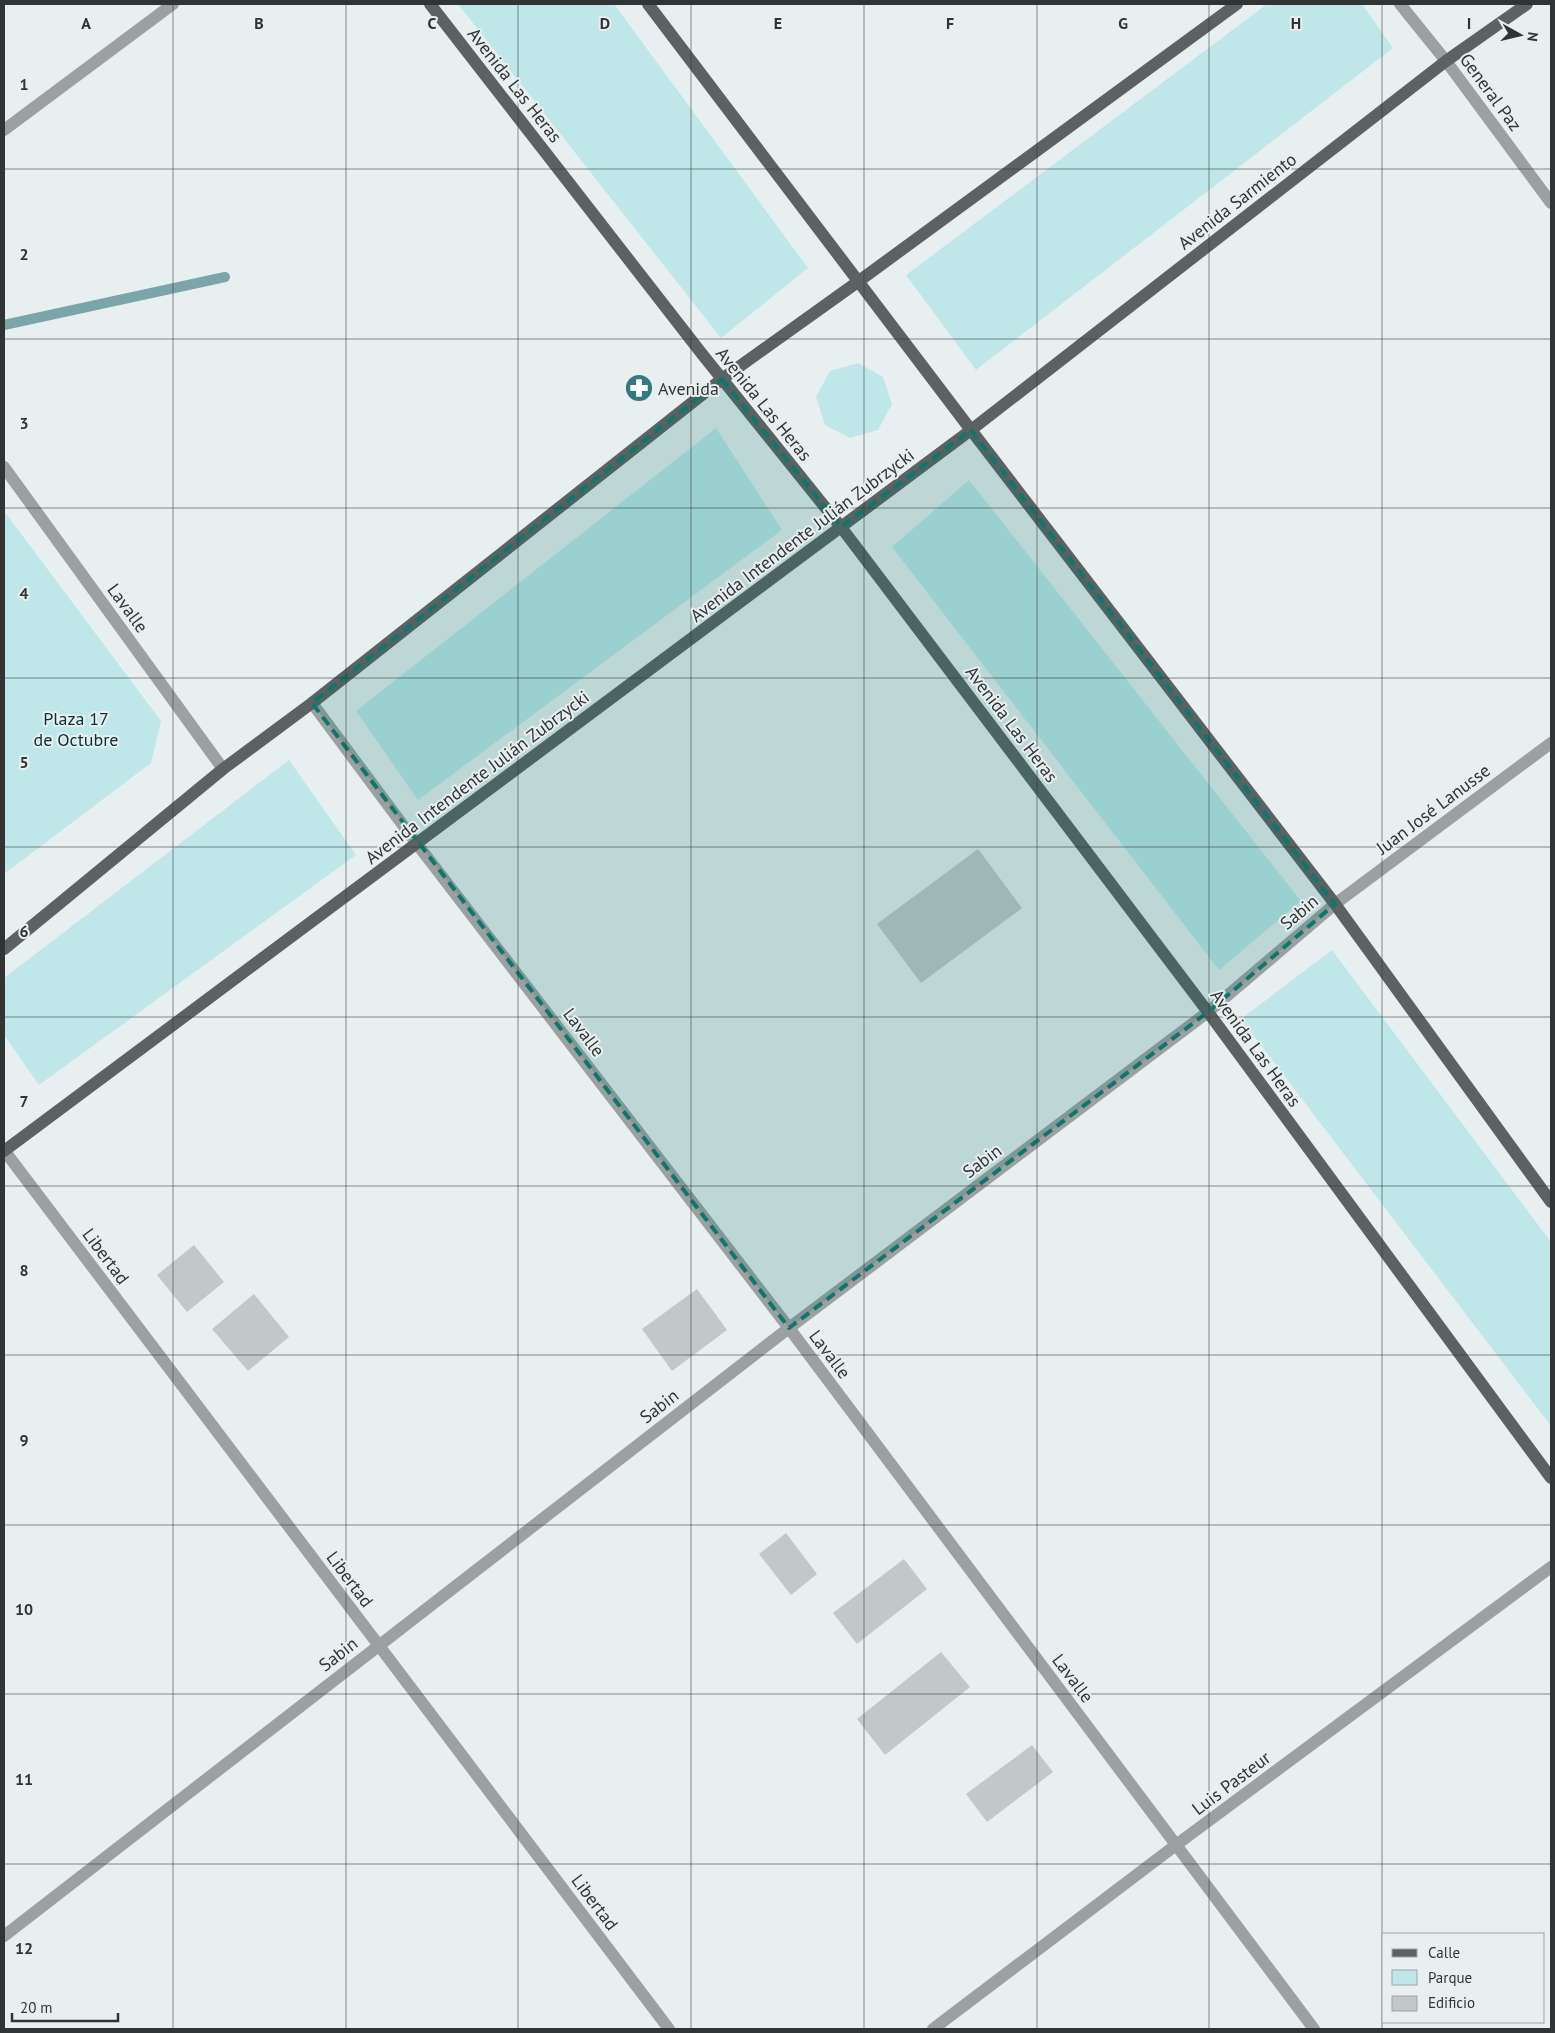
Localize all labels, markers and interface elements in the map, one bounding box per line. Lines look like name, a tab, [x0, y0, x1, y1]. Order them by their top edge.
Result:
north arrow	[1495, 10, 1545, 60]
text: A	[81, 13, 91, 33]
text: B	[254, 13, 264, 33]
text: C	[428, 13, 437, 33]
text: D	[600, 13, 610, 33]
text: E	[774, 13, 782, 33]
text: F	[946, 13, 954, 33]
text: G	[1118, 13, 1128, 33]
text: H	[1291, 13, 1301, 33]
text: I	[1467, 13, 1471, 33]
street label: Avenida Las Heras	[463, 23, 567, 147]
text: N	[1523, 31, 1542, 43]
street label: General Paz	[1455, 49, 1527, 135]
text: 1	[19, 74, 29, 94]
street label: Avenida Sarmiento	[1173, 148, 1301, 254]
text: 2	[19, 244, 29, 264]
street label: Avenida Las Heras	[711, 342, 817, 466]
pharmacy icon: Avenida	[624, 373, 654, 403]
place label: Avenida	[658, 377, 719, 400]
text: 3	[19, 413, 29, 433]
street label: Avenida Intendente Julián Zubrzycki	[685, 443, 919, 627]
street label: Lavalle	[102, 579, 154, 637]
text: 4	[19, 583, 29, 603]
street label: Avenida Las Heras	[961, 661, 1063, 787]
street label: Avenida Intendente Julián Zubrzycki	[360, 685, 594, 869]
park label: Plaza 17 de Octubre	[34, 707, 118, 751]
text: 5	[19, 752, 29, 772]
street label: Juan José Lanusse	[1371, 759, 1494, 860]
street label: Sabin	[1275, 889, 1323, 935]
text: 6	[19, 921, 29, 941]
street label: Avenida Las Heras	[1206, 985, 1306, 1111]
street label: Lavalle	[558, 1003, 610, 1061]
text: 7	[19, 1091, 29, 1111]
street label: Sabin	[958, 1139, 1006, 1183]
street label: Libertad	[77, 1223, 135, 1289]
text: 8	[19, 1260, 29, 1280]
street label: Lavalle	[804, 1325, 856, 1383]
street label: Sabin	[635, 1384, 683, 1428]
text: 9	[19, 1430, 29, 1450]
street label: Libertad	[321, 1546, 379, 1612]
text: 10	[15, 1599, 33, 1619]
street label: Sabin	[314, 1632, 362, 1676]
street label: Lavalle	[1047, 1649, 1099, 1707]
street label: Luis Pasteur	[1187, 1746, 1275, 1820]
text: 11	[15, 1769, 33, 1789]
street label: Libertad	[566, 1869, 624, 1935]
legend	[1382, 1933, 1545, 2023]
text: 12	[15, 1938, 33, 1958]
text: Calle	[1428, 1943, 1460, 1962]
text: Parque	[1428, 1968, 1472, 1987]
scale bar	[12, 1990, 119, 2022]
text: Edificio	[1428, 1993, 1475, 2012]
text: 20 m	[20, 1998, 53, 2017]

